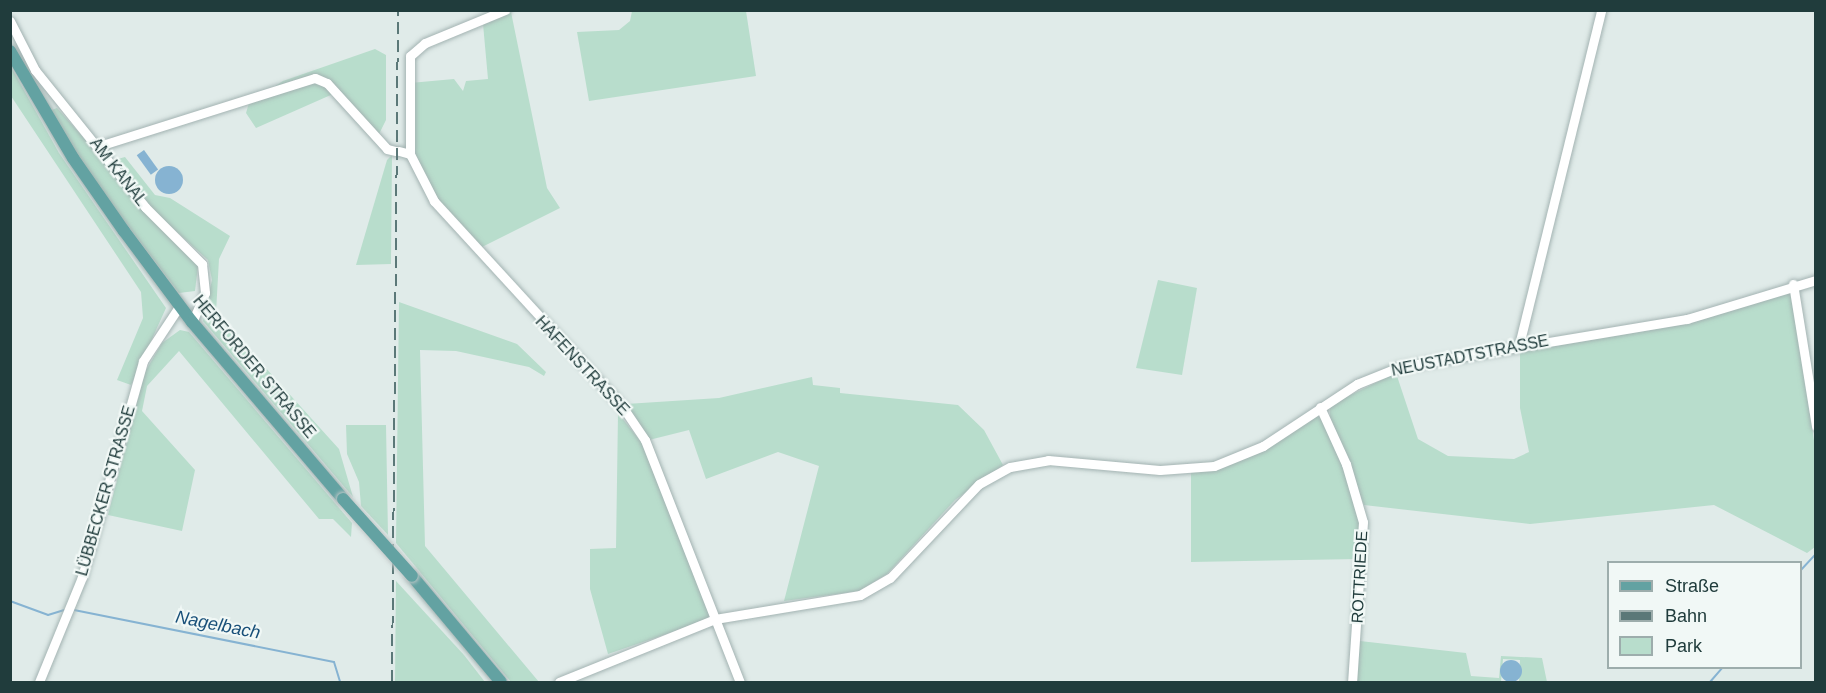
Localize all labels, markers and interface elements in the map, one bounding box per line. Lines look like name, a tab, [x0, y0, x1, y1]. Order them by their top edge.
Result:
street label: AM KANAL	[86, 134, 150, 210]
street label: HERFORDER STRASSE	[189, 292, 319, 442]
street label: HAFENSTRASSE	[531, 312, 633, 420]
street label: NEUSTADTSTRASSE	[1390, 331, 1550, 381]
street label: LÜBBECKER STRASSE	[73, 404, 139, 578]
street label: ROTTRIEDE	[1348, 530, 1372, 624]
legend	[1607, 561, 1802, 669]
text: Straße	[1665, 576, 1719, 596]
water label: Nagelbach	[174, 606, 262, 644]
text: Bahn	[1665, 606, 1707, 626]
text: Park	[1665, 636, 1702, 656]

